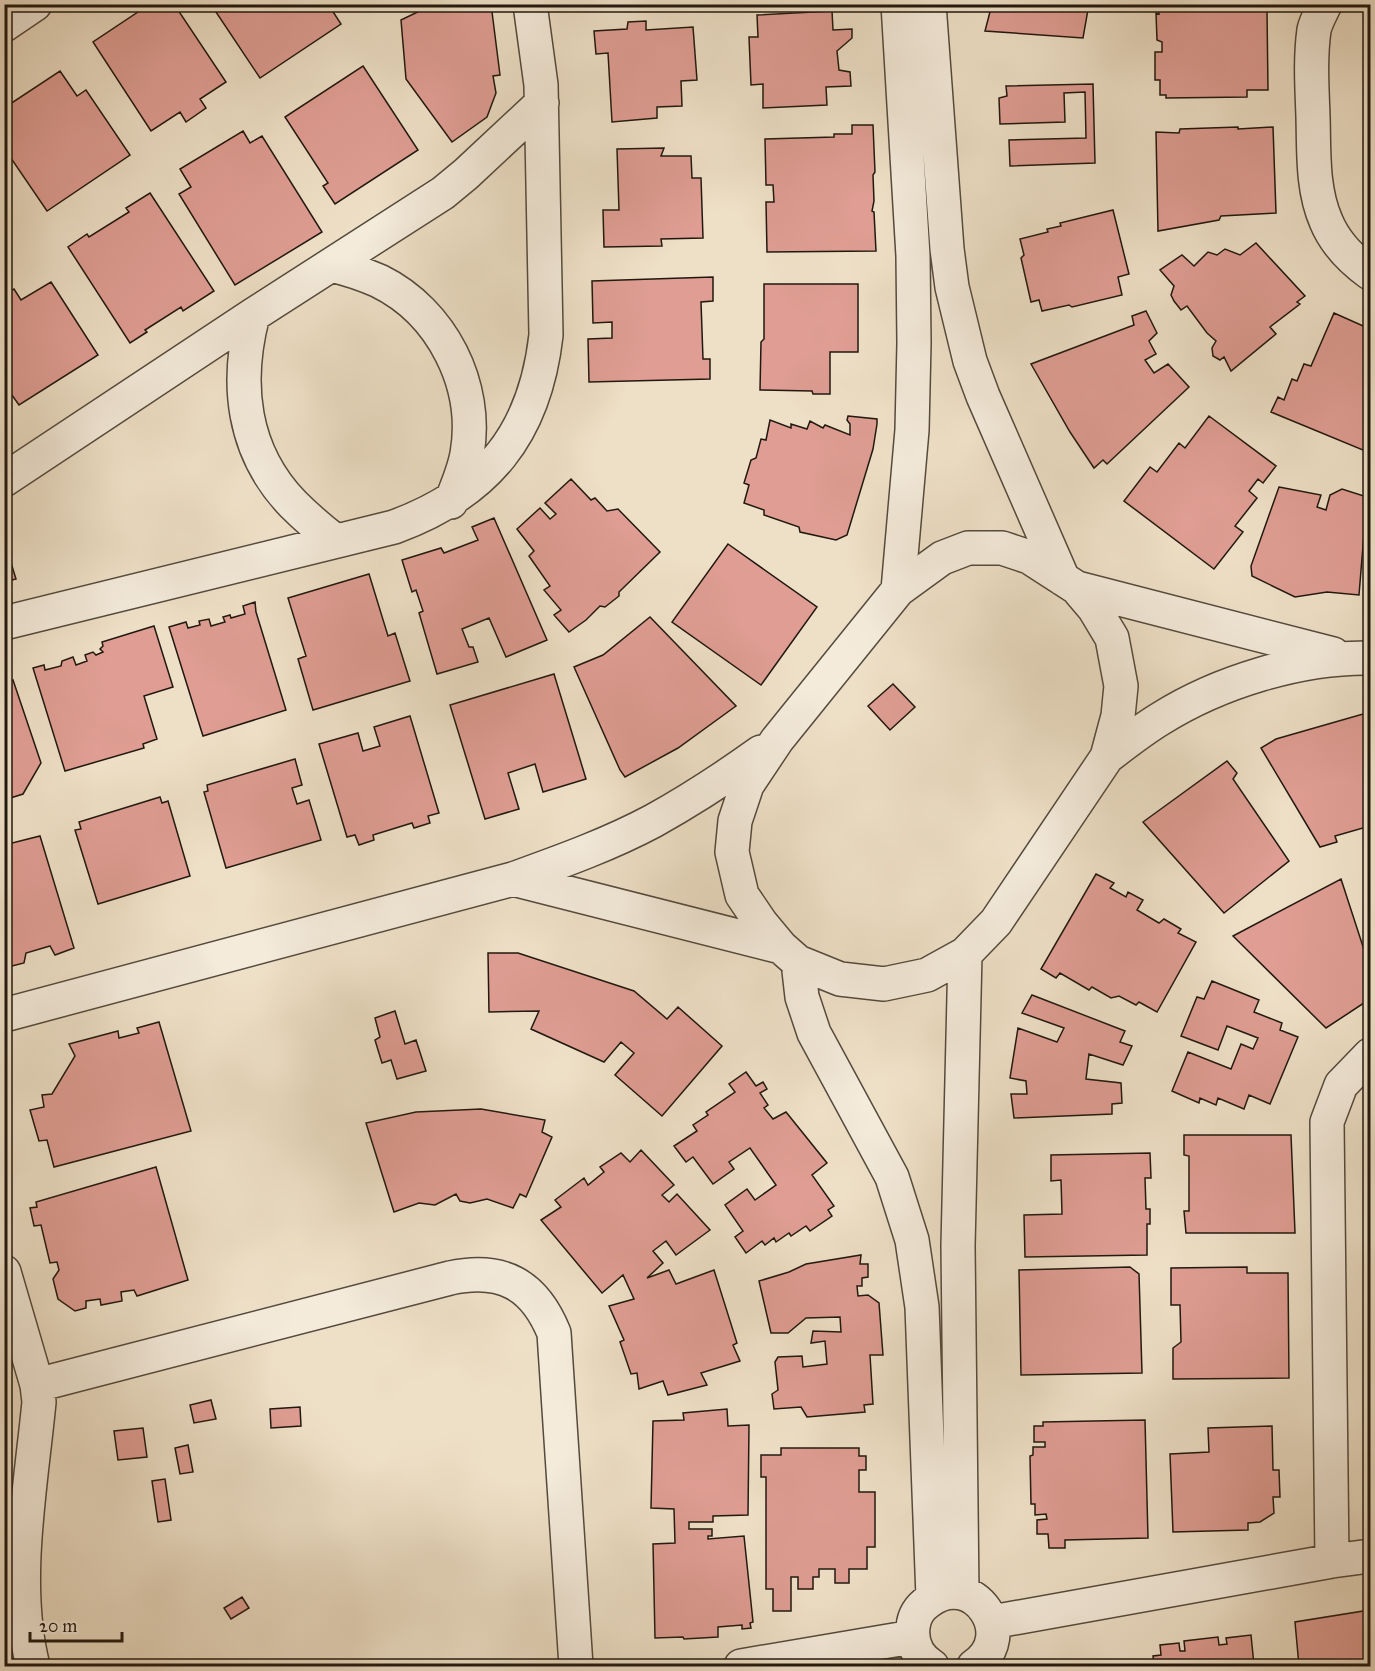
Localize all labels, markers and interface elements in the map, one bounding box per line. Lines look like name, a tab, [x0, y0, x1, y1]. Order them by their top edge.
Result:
scale bar	[30, 1605, 122, 1643]
text: 20 m	[39, 1615, 77, 1637]

